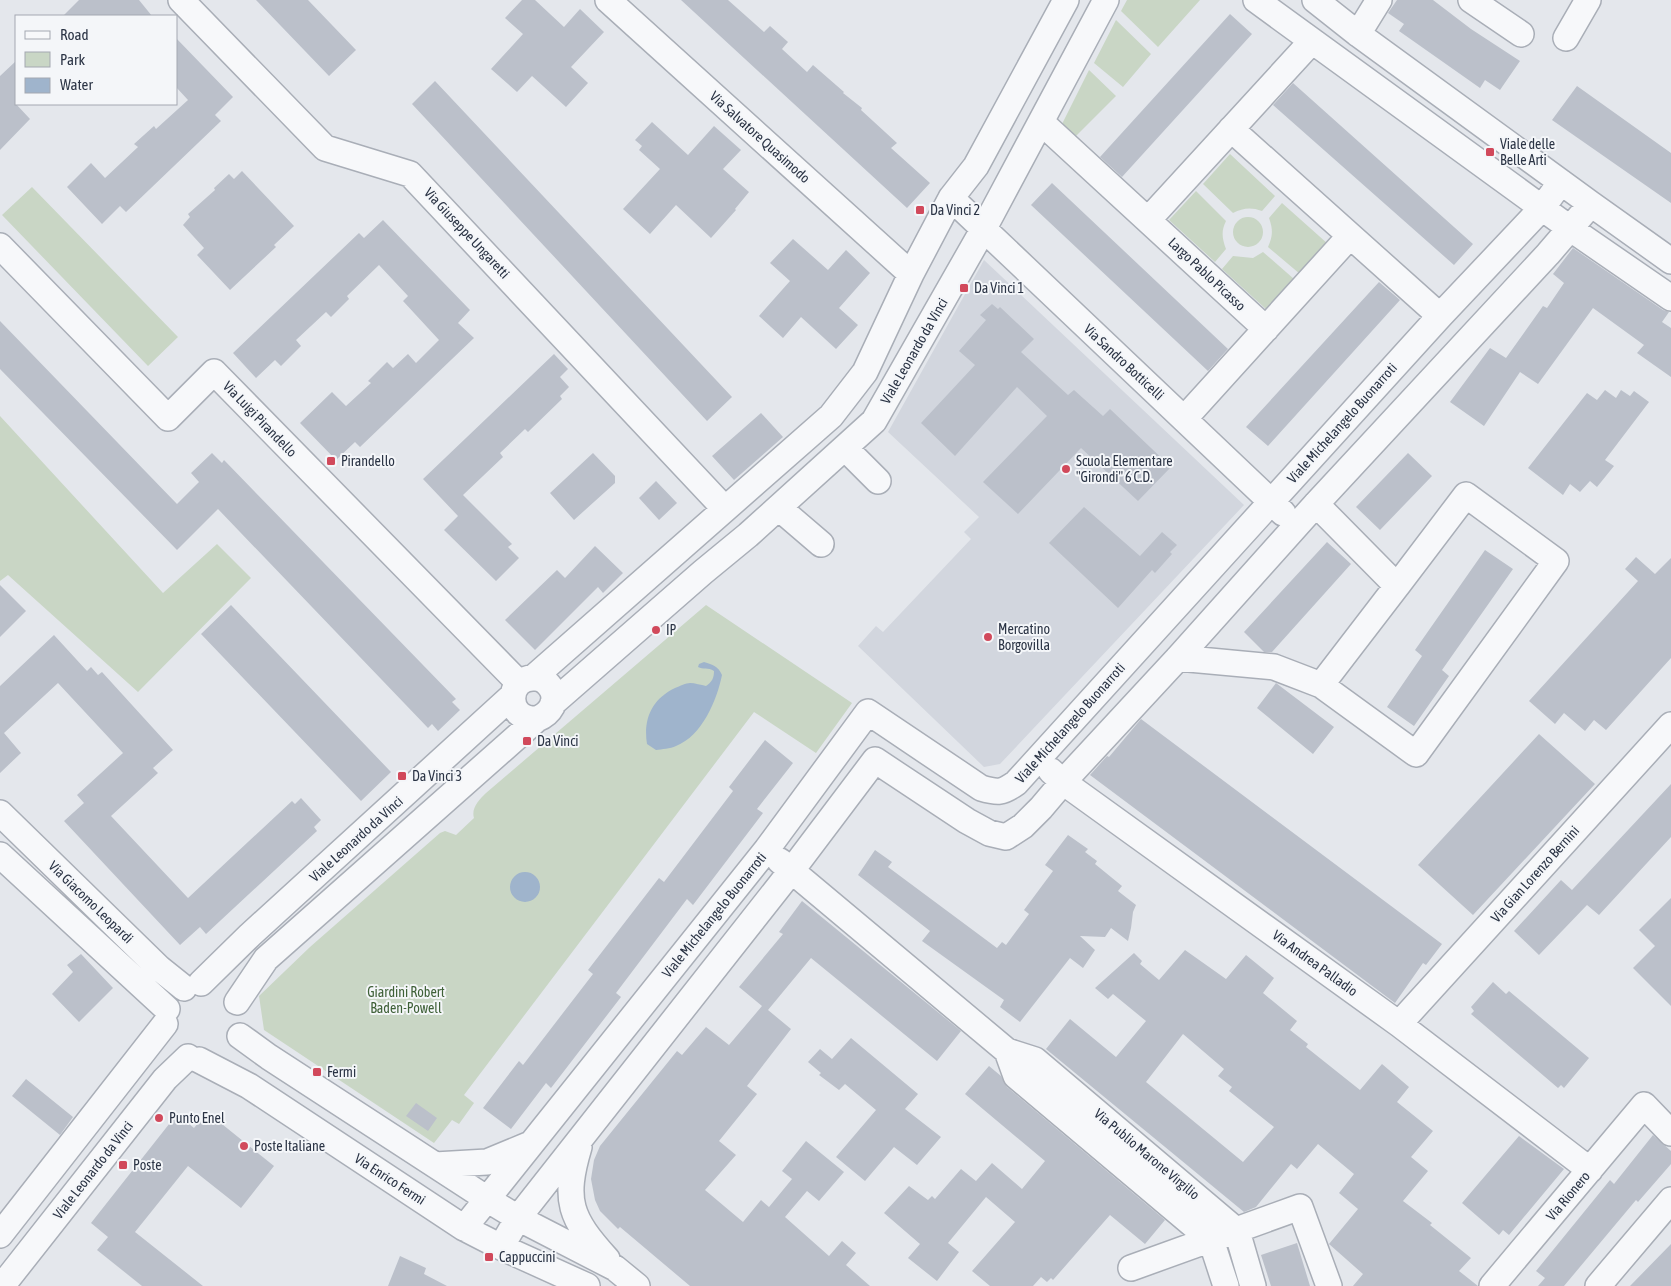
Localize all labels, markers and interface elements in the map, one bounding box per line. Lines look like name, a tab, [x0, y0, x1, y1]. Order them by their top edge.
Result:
legend	[15, 15, 178, 105]
text: Road	[60, 26, 89, 43]
text: Park	[60, 51, 85, 68]
text: Water	[60, 76, 93, 93]
street label: Via Salvatore Quasimodo	[707, 88, 813, 186]
place label: Viale delle Belle Arti	[1500, 136, 1555, 168]
marker: Viale delle Belle Arti	[1484, 146, 1496, 158]
street label: Via Giuseppe Ungaretti	[421, 184, 513, 282]
place label: Da Vinci 2	[930, 202, 980, 218]
marker: Da Vinci 2	[914, 204, 926, 216]
street label: Largo Pablo Picasso	[1165, 234, 1249, 314]
place label: Da Vinci 1	[974, 280, 1024, 296]
marker: Da Vinci 1	[958, 282, 970, 294]
street label: Viale Leonardo da Vinci	[877, 295, 951, 407]
street label: Via Sandro Botticelli	[1081, 321, 1167, 403]
street label: Viale Michelangelo Buonarroti	[1284, 360, 1400, 486]
street label: Via Luigi Pirandello	[220, 378, 300, 460]
place label: Pirandello	[341, 453, 395, 469]
place label: Scuola Elementare "Girondi" 6 C.D.	[1076, 453, 1173, 485]
marker: Pirandello	[325, 455, 337, 467]
marker: Scuola Elementare "Girondi" 6 C.D.	[1060, 463, 1072, 475]
place label: Mercatino Borgovilla	[998, 621, 1050, 653]
place label: IP	[666, 622, 677, 638]
marker: IP	[650, 624, 662, 636]
marker: Mercatino Borgovilla	[982, 631, 994, 643]
street label: Viale Michelangelo Buonarroti	[1012, 660, 1128, 786]
place label: Da Vinci	[537, 733, 579, 749]
marker: Da Vinci	[521, 735, 533, 747]
place label: Da Vinci 3	[412, 768, 462, 784]
marker: Da Vinci 3	[396, 770, 408, 782]
street label: Viale Leonardo da Vinci	[306, 793, 406, 885]
street label: Via Gian Lorenzo Bernini	[1488, 823, 1582, 925]
street label: Viale Michelangelo Buonarroti	[659, 849, 769, 981]
street label: Via Giacomo Leopardi	[45, 858, 137, 946]
street label: Via Andrea Palladio	[1269, 927, 1361, 999]
park label: Giardini Robert Baden-Powell	[367, 984, 445, 1016]
place label: Fermi	[327, 1064, 356, 1080]
marker: Fermi	[311, 1066, 323, 1078]
street label: Via Publio Marone Virgilio	[1091, 1105, 1203, 1203]
place label: Punto Enel	[169, 1110, 225, 1126]
marker: Punto Enel	[153, 1112, 165, 1124]
street label: Viale Leonardo da Vinci	[50, 1118, 136, 1222]
place label: Poste Italiane	[254, 1138, 325, 1154]
marker: Poste Italiane	[238, 1140, 250, 1152]
street label: Via Enrico Fermi	[351, 1150, 429, 1208]
place label: Poste	[133, 1157, 162, 1173]
marker: Poste	[117, 1159, 129, 1171]
street label: Via Rionero	[1543, 1168, 1593, 1224]
place label: Cappuccini	[499, 1249, 555, 1265]
marker: Cappuccini	[483, 1251, 495, 1263]

